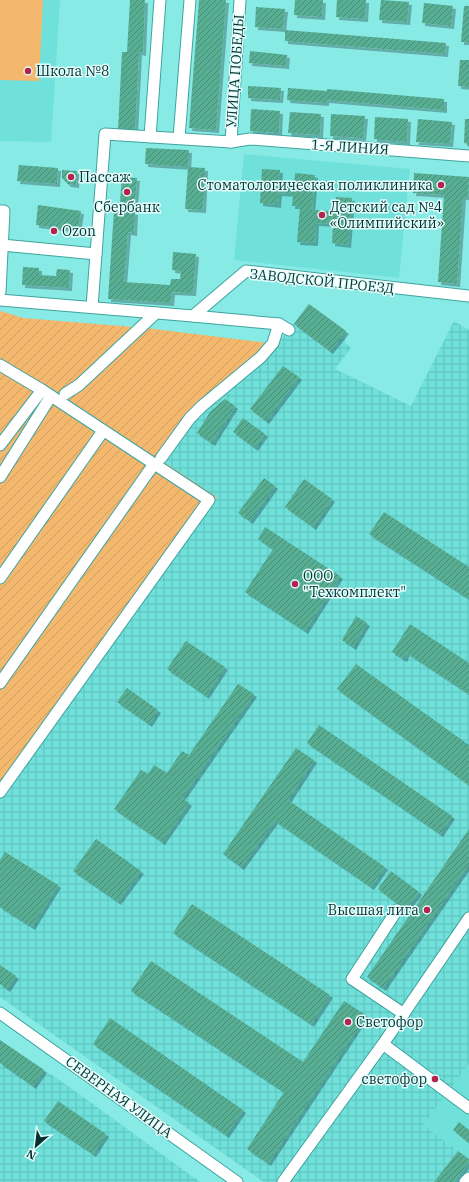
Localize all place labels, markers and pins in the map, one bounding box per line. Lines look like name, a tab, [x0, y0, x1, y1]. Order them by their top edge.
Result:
place label: Школа №8	[36, 62, 109, 80]
marker: Школа №8	[23, 66, 33, 76]
place label: Пассаж	[79, 168, 131, 186]
marker: Пассаж	[66, 172, 76, 182]
place label: Стоматологическая поликлиника	[198, 176, 433, 194]
marker: Стоматологическая поликлиника	[436, 180, 446, 190]
marker: Сбербанк	[122, 187, 132, 197]
place label: Сбербанк	[94, 198, 160, 216]
place label: Детский сад №4 «Олимпийский»	[330, 198, 444, 232]
marker: Детский сад №4 «Олимпийский»	[317, 210, 327, 220]
place label: Ozon	[62, 222, 96, 240]
marker: Ozon	[49, 226, 59, 236]
place label: ООО "Техкомплект"	[303, 567, 406, 601]
marker: ООО "Техкомплект"	[290, 579, 300, 589]
place label: Высшая лига	[328, 901, 419, 919]
marker: Высшая лига	[422, 905, 432, 915]
place label: Светофор	[356, 1013, 423, 1031]
marker: Светофор	[343, 1017, 353, 1027]
place label: светофор	[362, 1070, 427, 1088]
marker: светофор	[430, 1074, 440, 1084]

